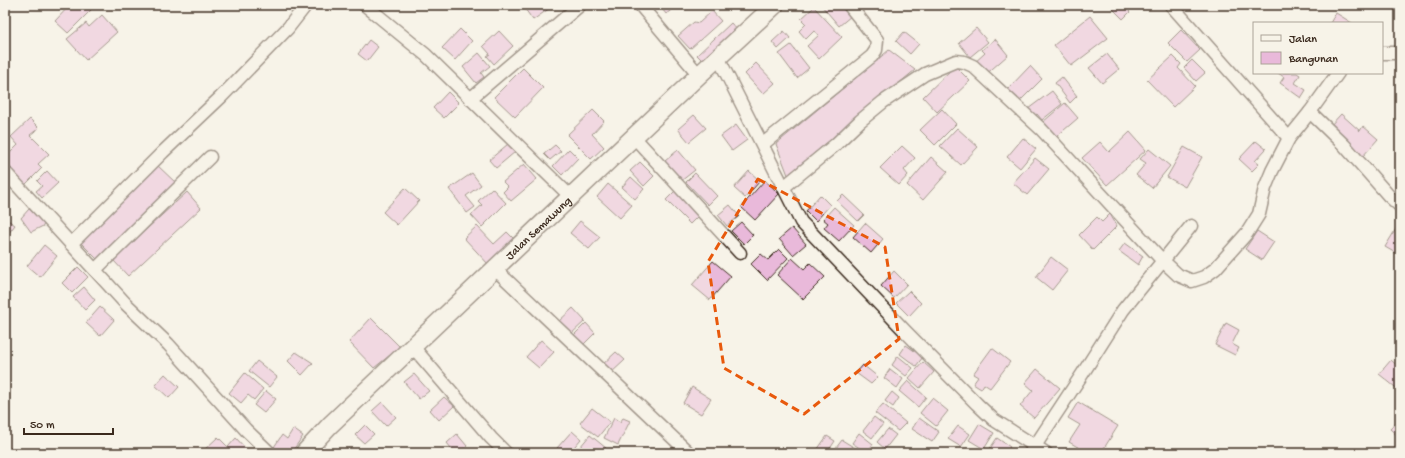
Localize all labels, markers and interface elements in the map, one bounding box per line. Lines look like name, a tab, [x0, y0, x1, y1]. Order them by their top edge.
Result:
legend	[1253, 22, 1383, 74]
text: Jalan	[1289, 33, 1317, 47]
text: Bangunan	[1288, 53, 1338, 67]
street label: Jalan Semawung	[504, 195, 575, 264]
scale bar	[24, 410, 113, 436]
text: 50 m	[30, 419, 55, 433]

